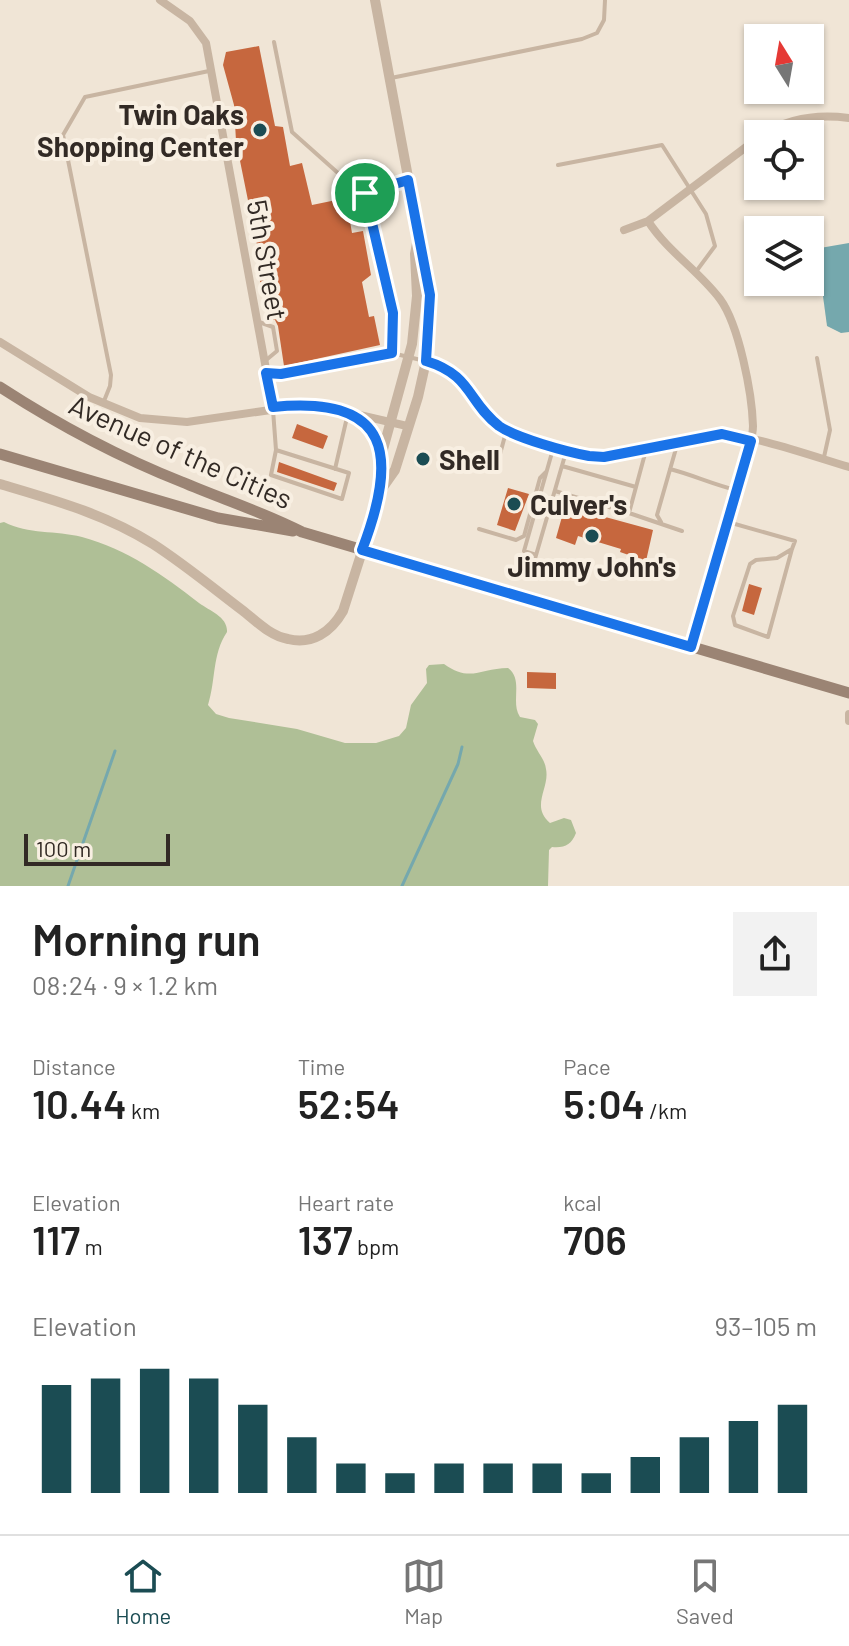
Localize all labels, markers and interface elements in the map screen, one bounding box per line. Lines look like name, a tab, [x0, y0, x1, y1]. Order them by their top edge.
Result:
north arrow	[744, 24, 824, 104]
map controls	[744, 24, 824, 296]
place label: Twin Oaks Shopping Center	[37, 97, 244, 163]
button: locate	[744, 120, 824, 200]
marker: Twin Oaks Shopping Center	[251, 121, 269, 139]
pin	[331, 159, 399, 227]
icon: arrive	[343, 171, 387, 215]
street label: 5th Street	[241, 197, 295, 323]
button: layers	[744, 216, 824, 296]
street label: Avenue of the Cities	[64, 387, 298, 515]
place label: Shell	[439, 442, 500, 476]
marker: Shell	[414, 450, 432, 468]
place label: Culver's	[530, 487, 627, 521]
marker: Culver's	[505, 495, 523, 513]
marker: Jimmy John's	[583, 527, 601, 545]
place label: Jimmy John's	[508, 549, 676, 583]
scale bar	[24, 830, 170, 866]
text: 100 m	[36, 835, 91, 861]
text: Morning run	[32, 912, 261, 965]
button: share	[733, 912, 817, 996]
text: 08:24 · 9 × 1.2 km	[32, 969, 218, 1000]
text: Distance	[32, 1053, 116, 1079]
text: Time	[298, 1053, 345, 1079]
text: Pace	[563, 1053, 611, 1079]
text: 10.44	[32, 1079, 127, 1127]
text: 52:54	[298, 1079, 400, 1127]
text: 5:04	[563, 1079, 645, 1127]
text: km	[127, 1097, 160, 1123]
text: /km	[645, 1097, 687, 1123]
text: Elevation	[32, 1189, 121, 1215]
text: Heart rate	[298, 1189, 394, 1215]
text: kcal	[563, 1189, 602, 1215]
text: 117	[32, 1215, 80, 1263]
text: 137	[298, 1215, 353, 1263]
text: 706	[563, 1215, 627, 1263]
text: m	[80, 1233, 103, 1259]
text: bpm	[353, 1233, 399, 1259]
text: Elevation	[32, 1310, 137, 1341]
text: 93–105 m	[715, 1310, 817, 1341]
tab: Home	[115, 1554, 171, 1628]
tab: Map	[402, 1554, 446, 1628]
tab: Saved	[676, 1554, 734, 1628]

